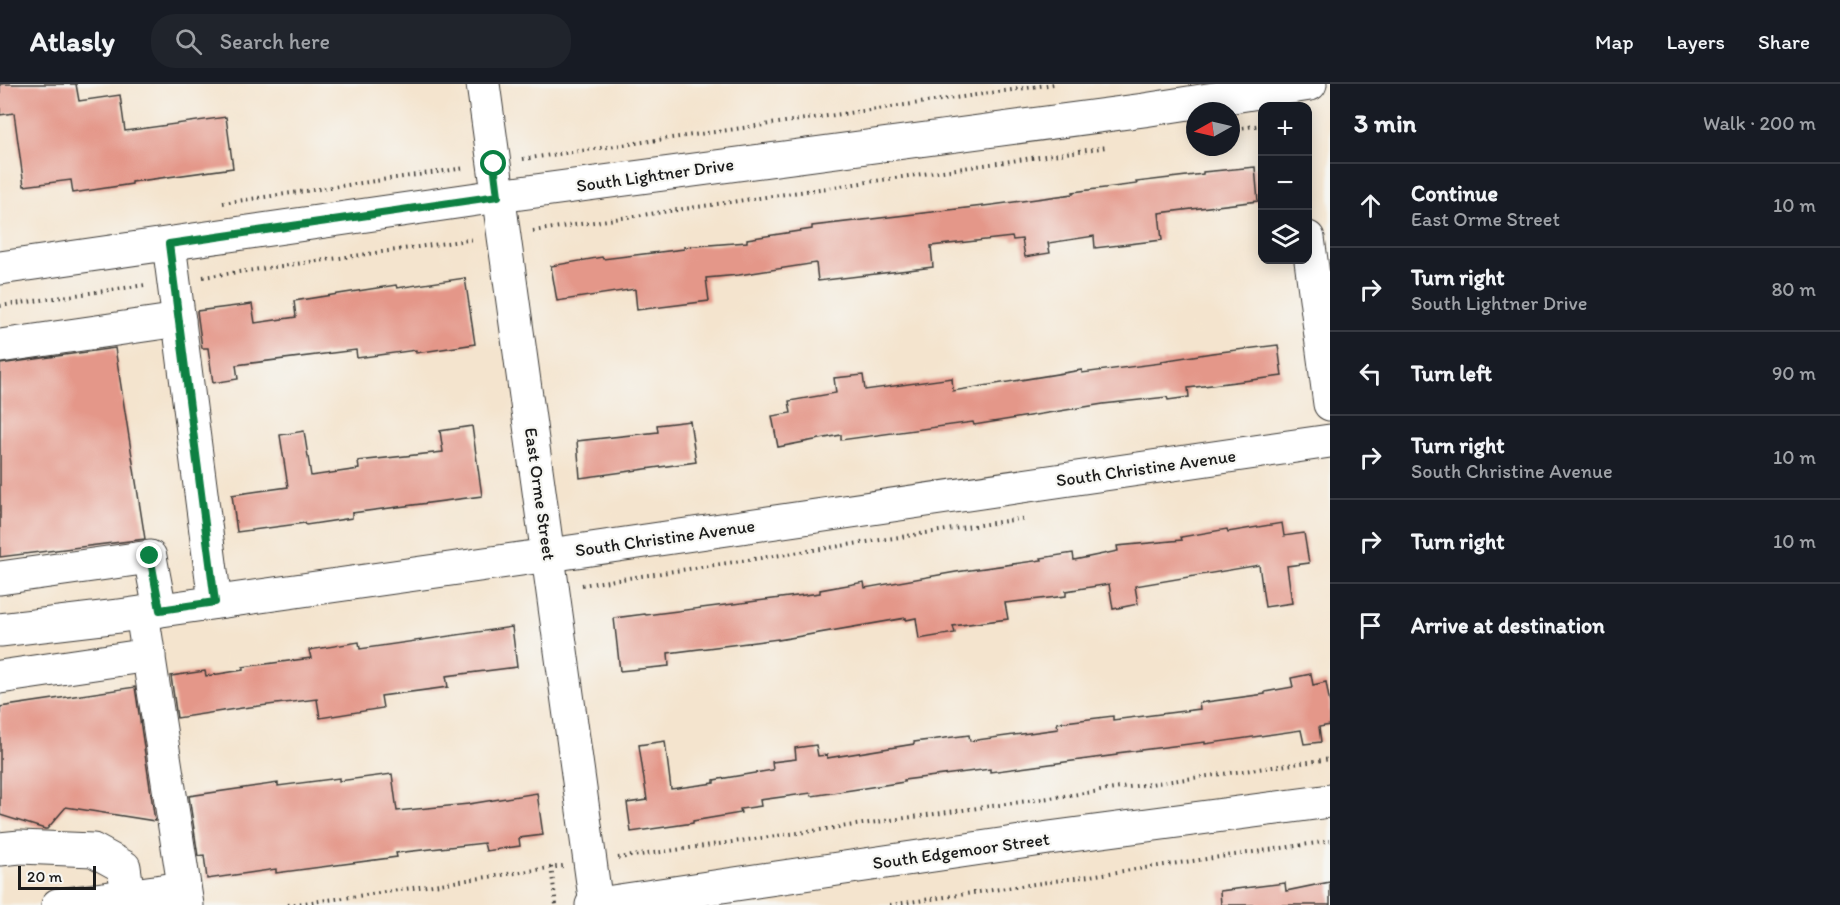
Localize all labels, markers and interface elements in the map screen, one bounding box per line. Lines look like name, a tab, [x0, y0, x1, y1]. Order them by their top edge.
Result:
search box	[151, 14, 571, 68]
text: Atlasly	[30, 24, 115, 58]
icon: search	[172, 25, 205, 58]
text: Search here	[220, 28, 330, 55]
text: Map	[1595, 29, 1634, 54]
text: Layers	[1667, 29, 1725, 54]
text: Share	[1758, 29, 1810, 54]
north arrow	[1186, 102, 1240, 156]
map controls	[1258, 102, 1312, 264]
button: +	[1258, 102, 1312, 156]
text: 3 min	[1354, 107, 1416, 139]
text: Walk · 200 m	[1703, 111, 1816, 135]
route start	[480, 150, 506, 176]
street label: South Lightner Drive	[575, 153, 735, 197]
button: −	[1258, 156, 1312, 210]
text: Continue	[1411, 180, 1498, 207]
icon: ahead	[1354, 189, 1387, 222]
text: 10 m	[1773, 193, 1816, 217]
text: East Orme Street	[1411, 207, 1560, 231]
button: layers	[1258, 210, 1312, 264]
text: Turn right	[1411, 264, 1505, 291]
icon: right	[1354, 273, 1387, 306]
text: 80 m	[1771, 277, 1816, 301]
text: South Lightner Drive	[1411, 291, 1587, 315]
icon: left	[1354, 357, 1387, 390]
text: Turn left	[1411, 360, 1492, 387]
text: 90 m	[1772, 361, 1816, 385]
street label: East Orme Street	[520, 426, 560, 562]
text: Turn right	[1411, 432, 1505, 459]
icon: right	[1354, 441, 1387, 474]
street label: South Christine Avenue	[1055, 444, 1237, 492]
text: 10 m	[1773, 445, 1816, 469]
text: South Christine Avenue	[1411, 459, 1613, 483]
street label: South Christine Avenue	[574, 514, 756, 562]
icon: right	[1354, 525, 1387, 558]
text: Turn right	[1411, 528, 1505, 555]
text: 10 m	[1773, 529, 1816, 553]
route end	[136, 542, 162, 568]
icon: arrive	[1354, 609, 1387, 642]
text: Arrive at destination	[1411, 612, 1605, 639]
street label: South Edgemoor Street	[871, 828, 1051, 874]
scale bar	[18, 863, 96, 890]
text: 20 m	[27, 867, 62, 886]

